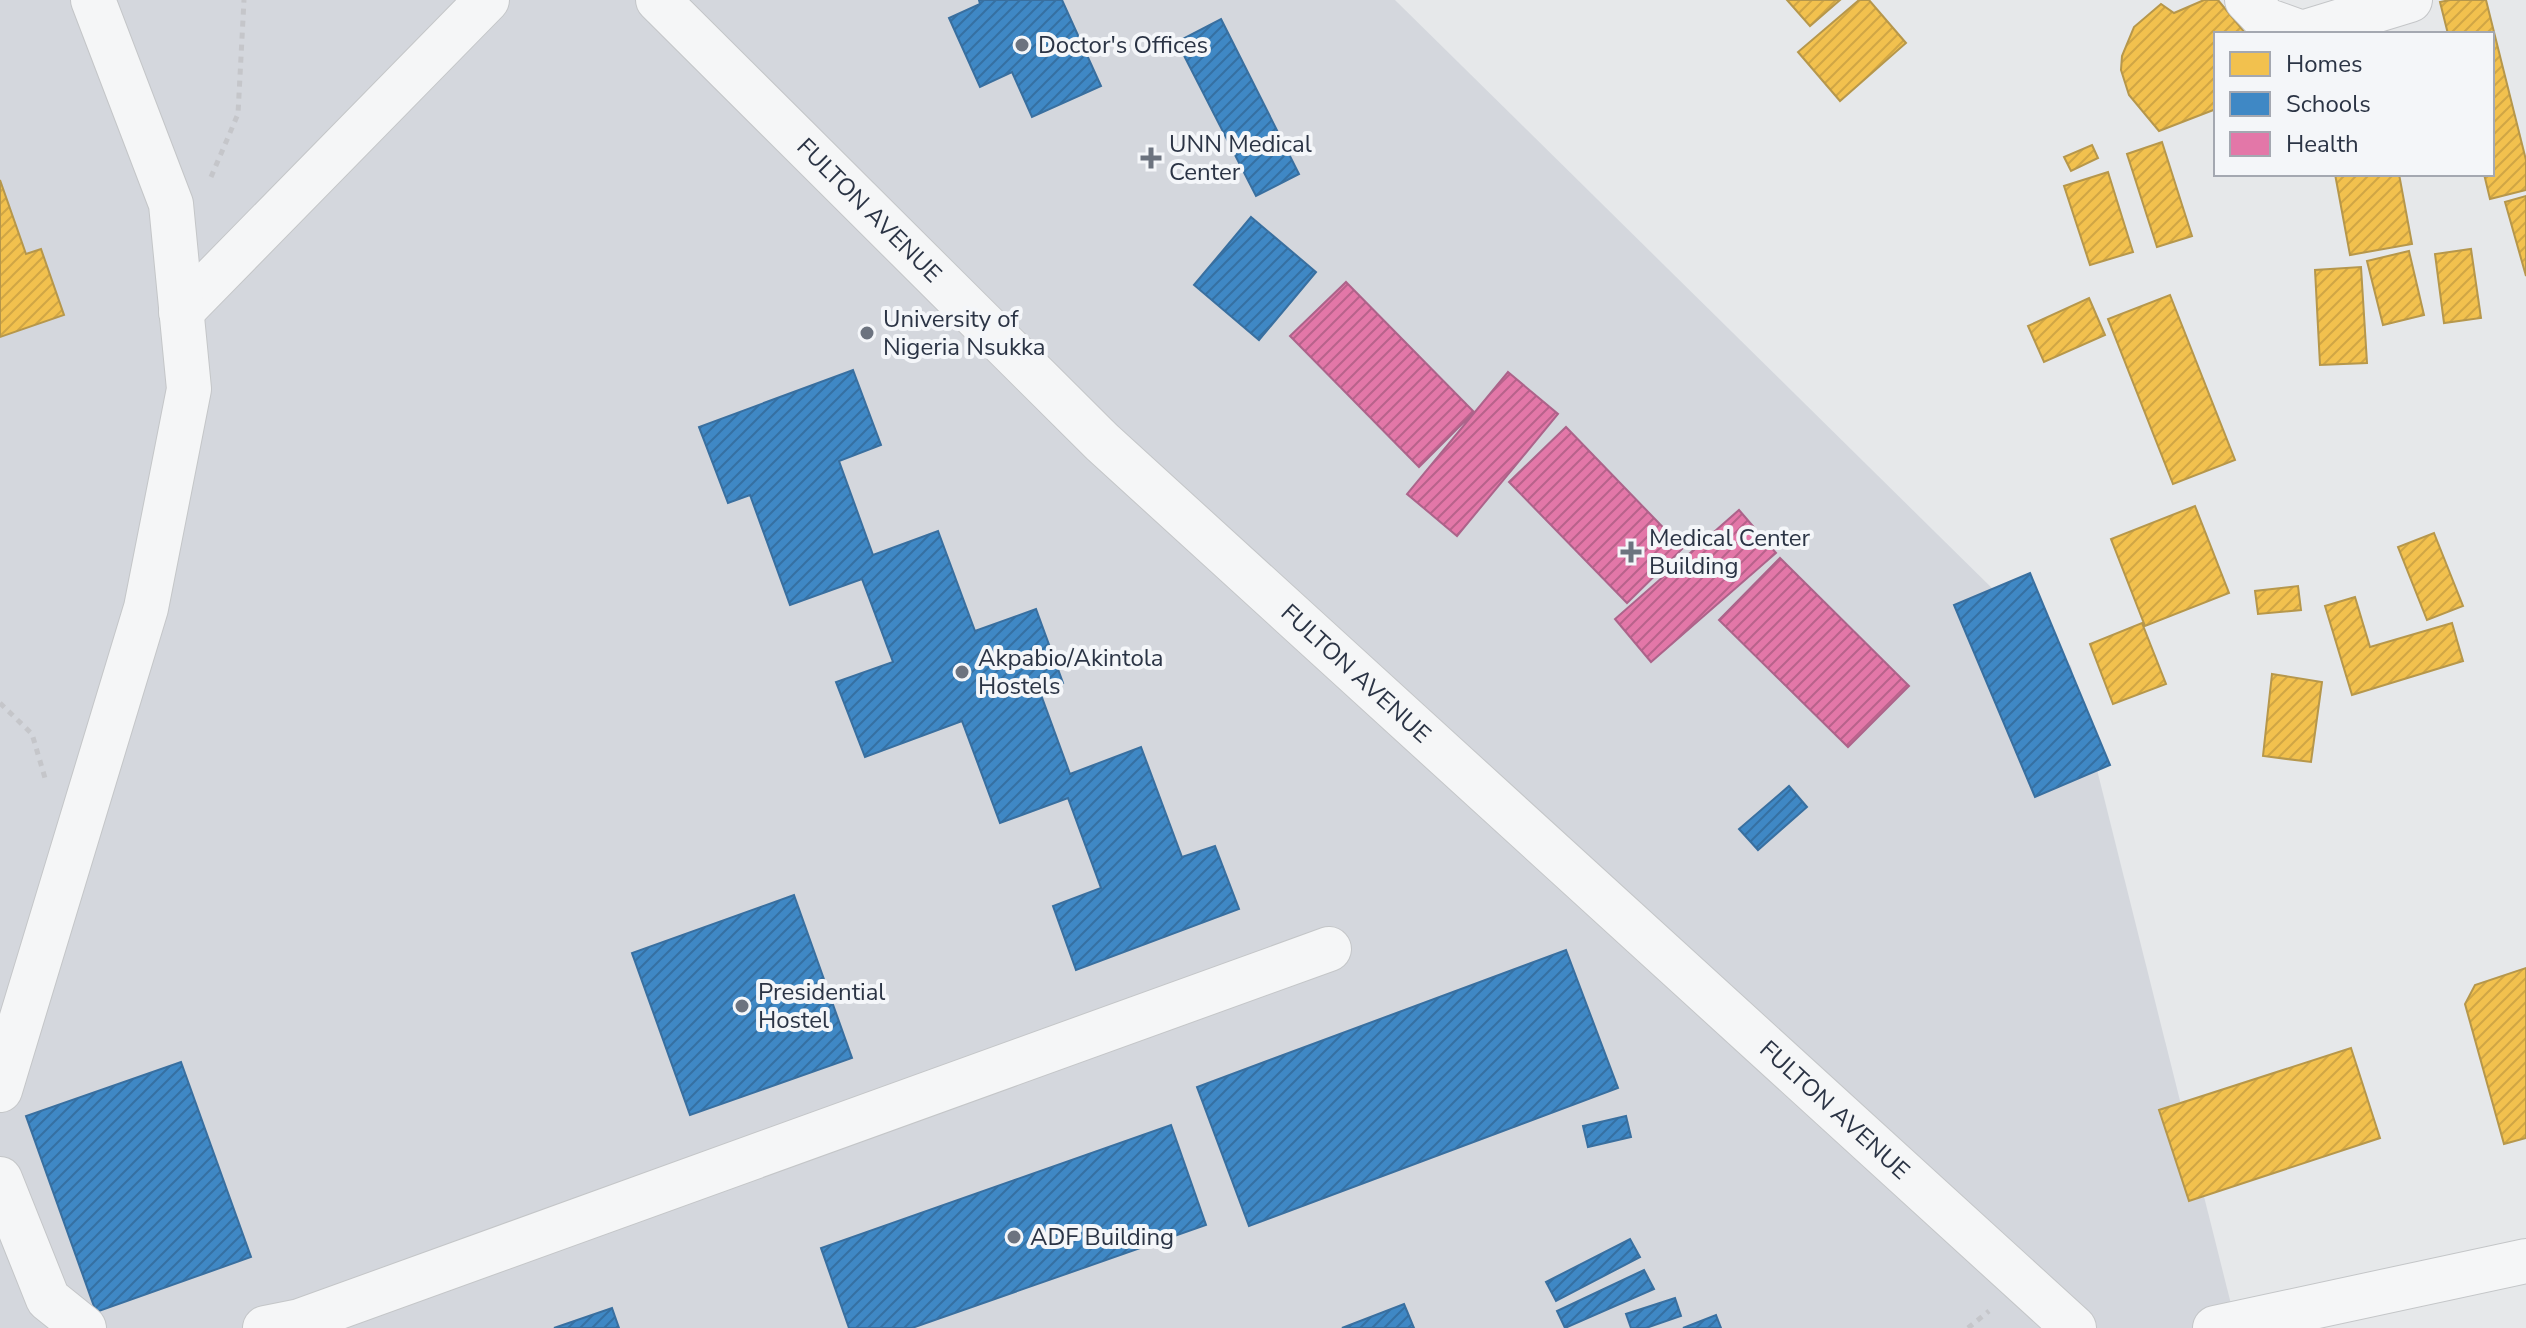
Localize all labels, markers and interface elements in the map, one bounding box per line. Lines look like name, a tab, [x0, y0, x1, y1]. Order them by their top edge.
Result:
place label: Doctor's Offices	[1038, 29, 1208, 61]
legend	[2214, 32, 2494, 176]
marker: Doctor's Offices	[1013, 36, 1031, 54]
text: Homes	[2286, 48, 2362, 80]
text: Schools	[2286, 88, 2371, 120]
place label: UNN Medical Center	[1169, 128, 1312, 188]
text: Health	[2286, 128, 2359, 160]
street label: FULTON AVENUE	[790, 131, 949, 289]
marker: UNN Medical Center	[1140, 147, 1162, 169]
place label: University of Nigeria Nsukka	[883, 303, 1046, 363]
marker: University of Nigeria Nsukka	[858, 324, 876, 342]
place label: Medical Center Building	[1649, 522, 1811, 582]
marker: Medical Center Building	[1620, 541, 1642, 563]
street label: FULTON AVENUE	[1274, 597, 1438, 750]
place label: Akpabio/Akintola Hostels	[978, 642, 1164, 702]
marker: Akpabio/Akintola Hostels	[953, 663, 971, 681]
place label: Presidential Hostel	[758, 976, 885, 1036]
marker: Presidential Hostel	[733, 997, 751, 1015]
street label: FULTON AVENUE	[1753, 1033, 1917, 1187]
place label: ADF Building	[1030, 1221, 1174, 1253]
marker: ADF Building	[1005, 1228, 1023, 1246]

